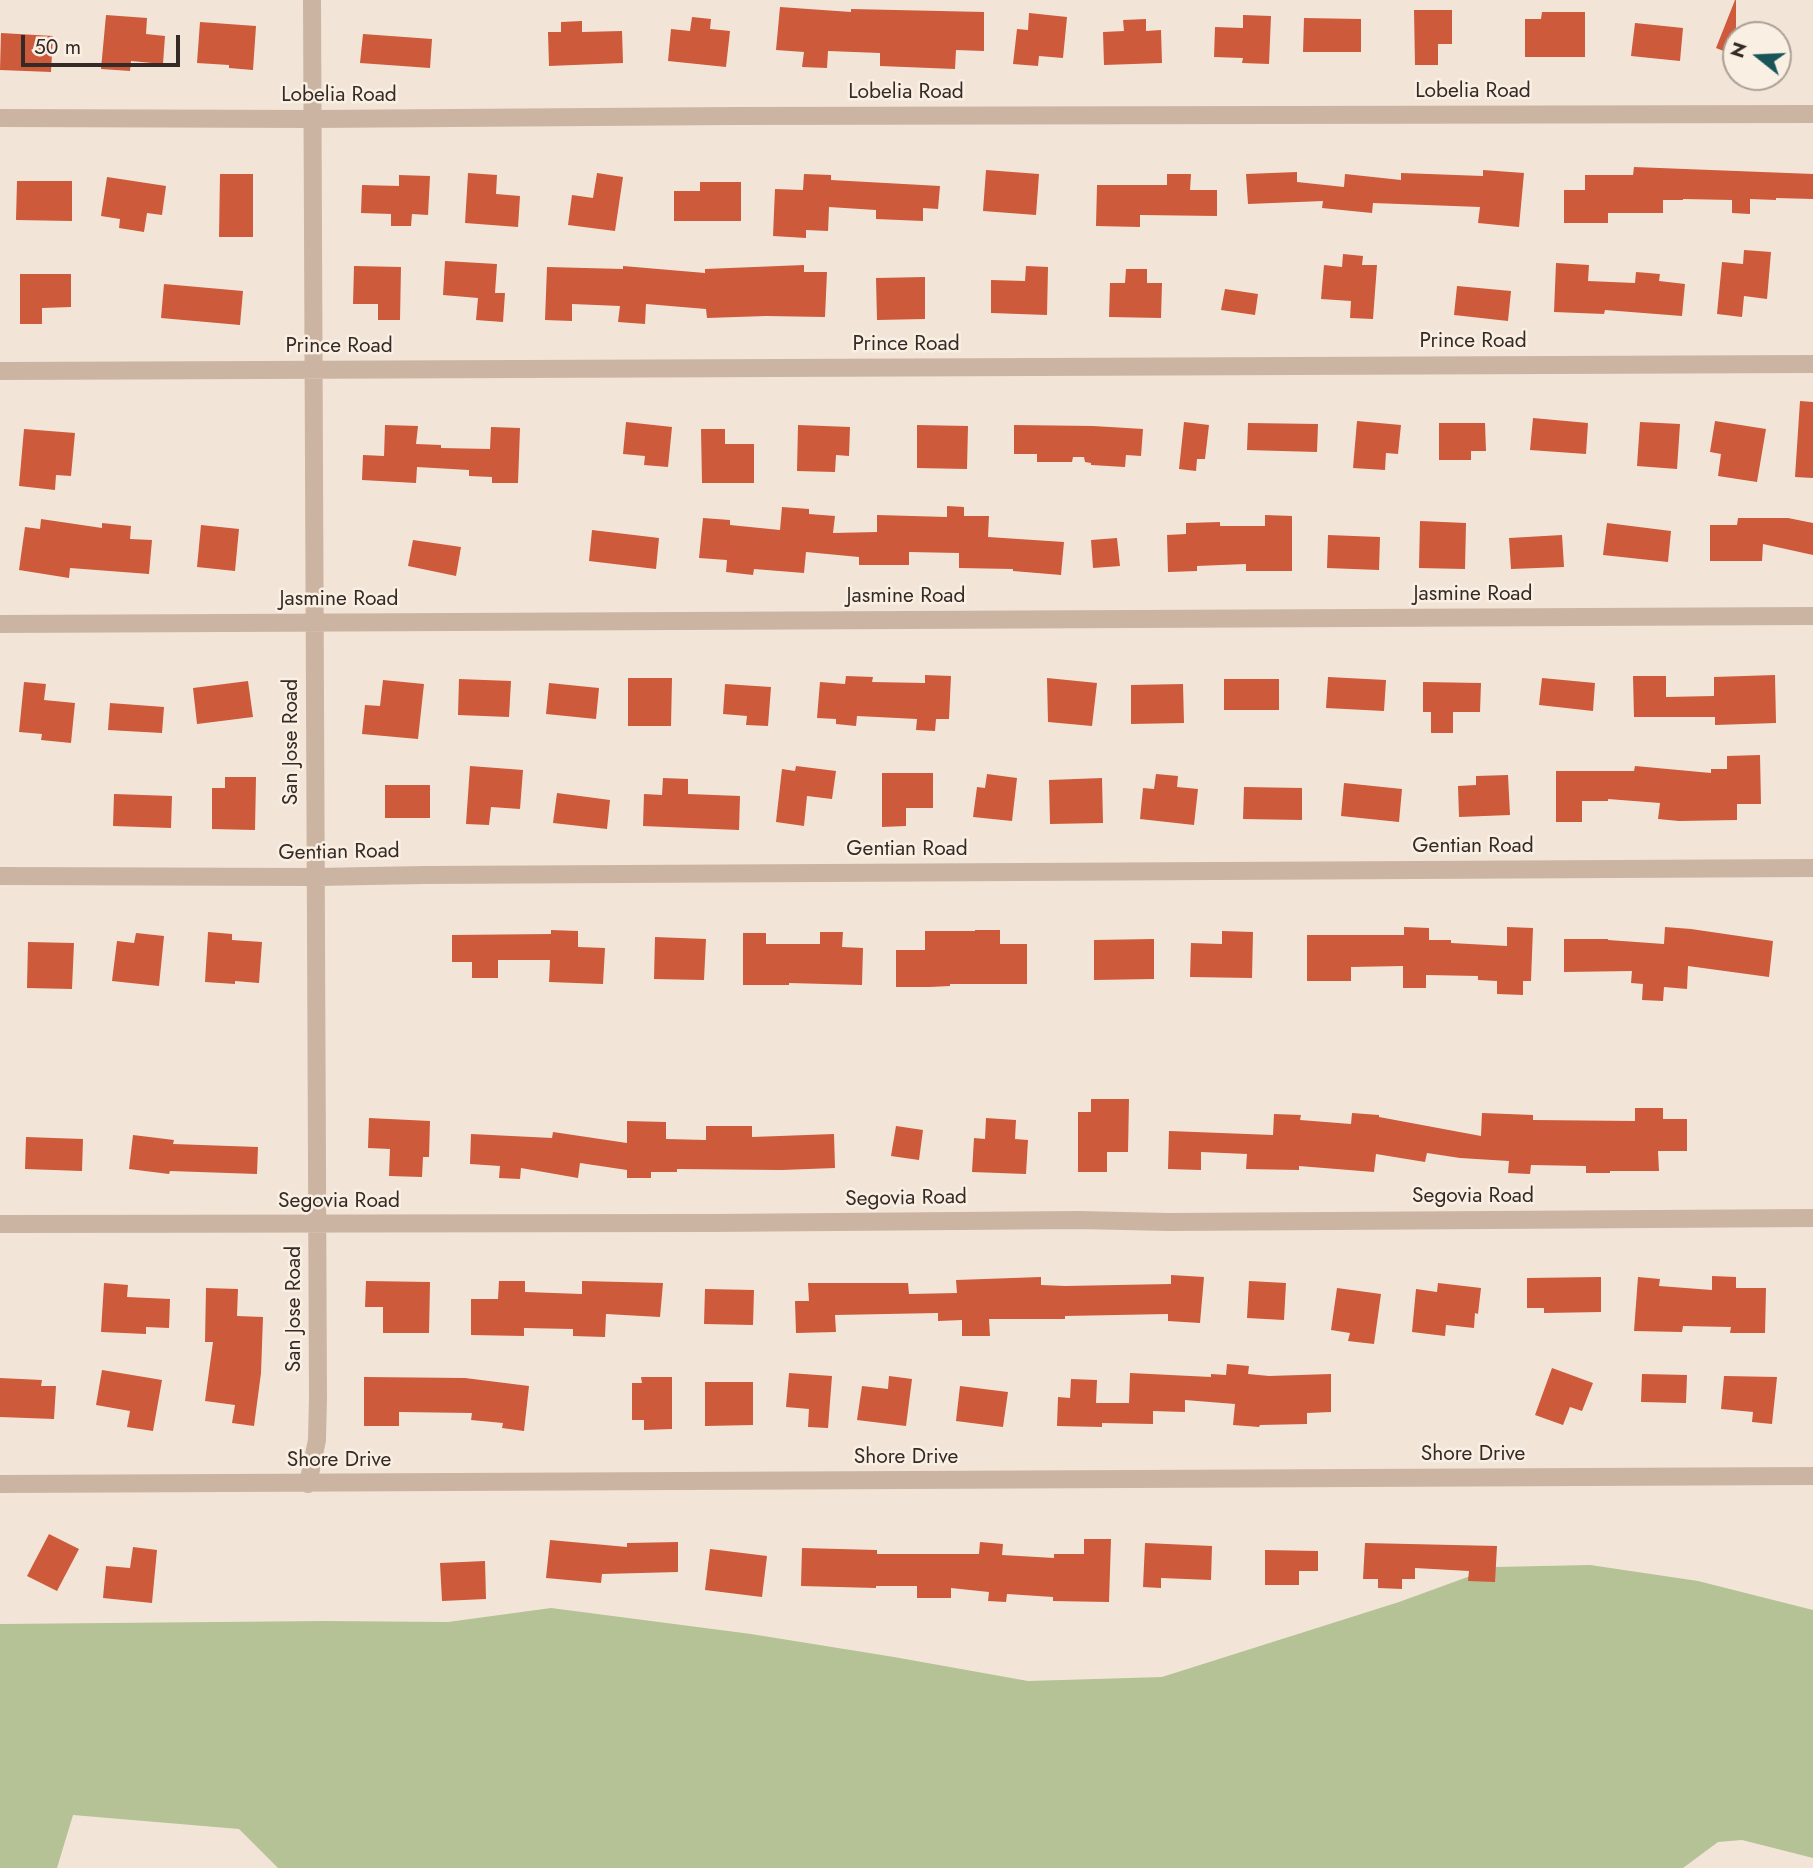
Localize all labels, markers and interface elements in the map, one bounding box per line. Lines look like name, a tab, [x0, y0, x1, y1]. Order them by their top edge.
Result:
scale bar	[24, 21, 184, 65]
north arrow	[1722, 21, 1792, 91]
text: 50 m	[34, 32, 81, 62]
text: N	[1723, 39, 1754, 61]
street label: Lobelia Road	[1415, 79, 1531, 105]
street label: Lobelia Road	[848, 80, 964, 106]
street label: Lobelia Road	[281, 83, 397, 109]
street label: Prince Road	[1419, 329, 1527, 355]
street label: Prince Road	[852, 332, 960, 358]
street label: Prince Road	[285, 334, 393, 360]
street label: Jasmine Road	[1414, 582, 1532, 608]
street label: Jasmine Road	[847, 584, 965, 610]
street label: Jasmine Road	[280, 587, 398, 613]
street label: San Jose Road	[279, 679, 305, 805]
street label: Gentian Road	[1412, 834, 1534, 860]
street label: Gentian Road	[846, 837, 968, 863]
street label: Gentian Road	[278, 839, 400, 867]
street label: Segovia Road	[1412, 1184, 1534, 1210]
street label: Segovia Road	[845, 1185, 967, 1213]
street label: Segovia Road	[278, 1189, 400, 1215]
street label: San Jose Road	[282, 1246, 308, 1372]
street label: Shore Drive	[1421, 1442, 1525, 1468]
street label: Shore Drive	[854, 1445, 958, 1471]
street label: Shore Drive	[287, 1448, 391, 1474]

